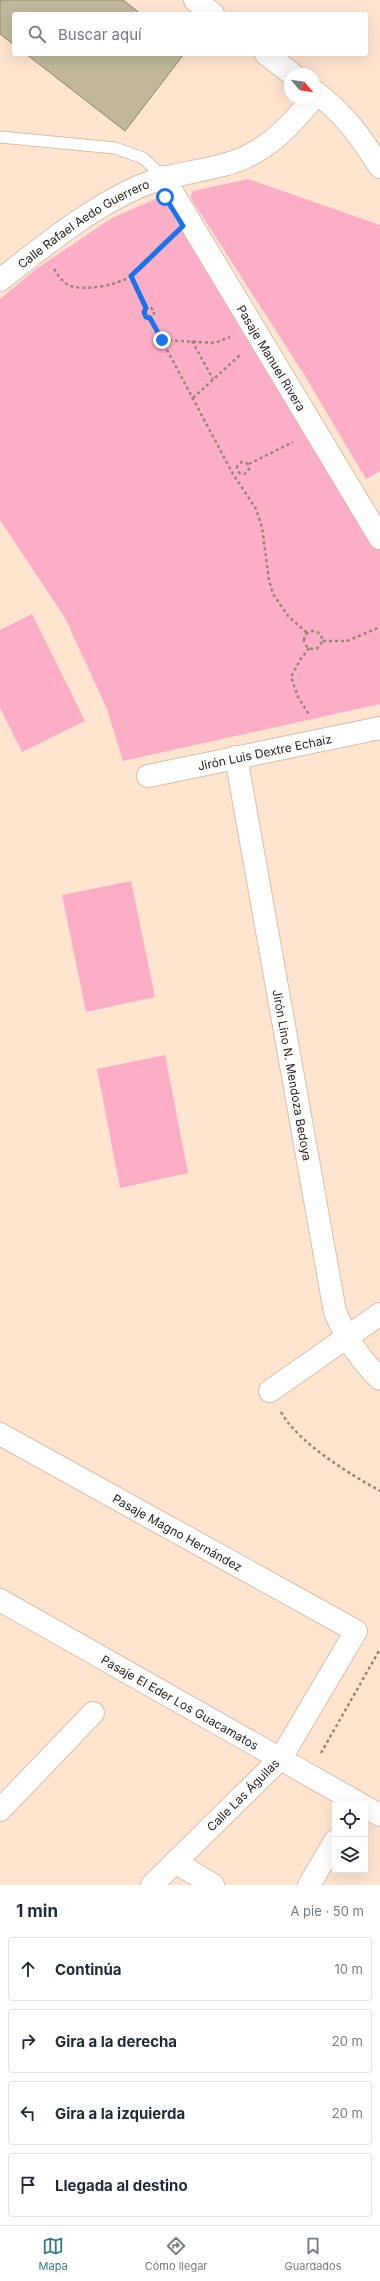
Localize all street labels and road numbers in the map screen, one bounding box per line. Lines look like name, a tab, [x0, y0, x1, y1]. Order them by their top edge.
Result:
street label: Calle Rafael Aedo Guerrero	[14, 176, 151, 271]
street label: Pasaje Manuel Rivera	[234, 302, 309, 414]
street label: Jirón Luis Dextre Echaíz	[196, 731, 333, 773]
street label: Jirón Lino N. Mendoza Bedoya	[270, 988, 315, 1162]
street label: Pasaje Magno Hernández	[110, 1490, 245, 1574]
street label: Pasaje El Eder Los Guacamatos	[99, 1651, 262, 1753]
street label: Calle Las Águilas	[204, 1756, 282, 1834]

